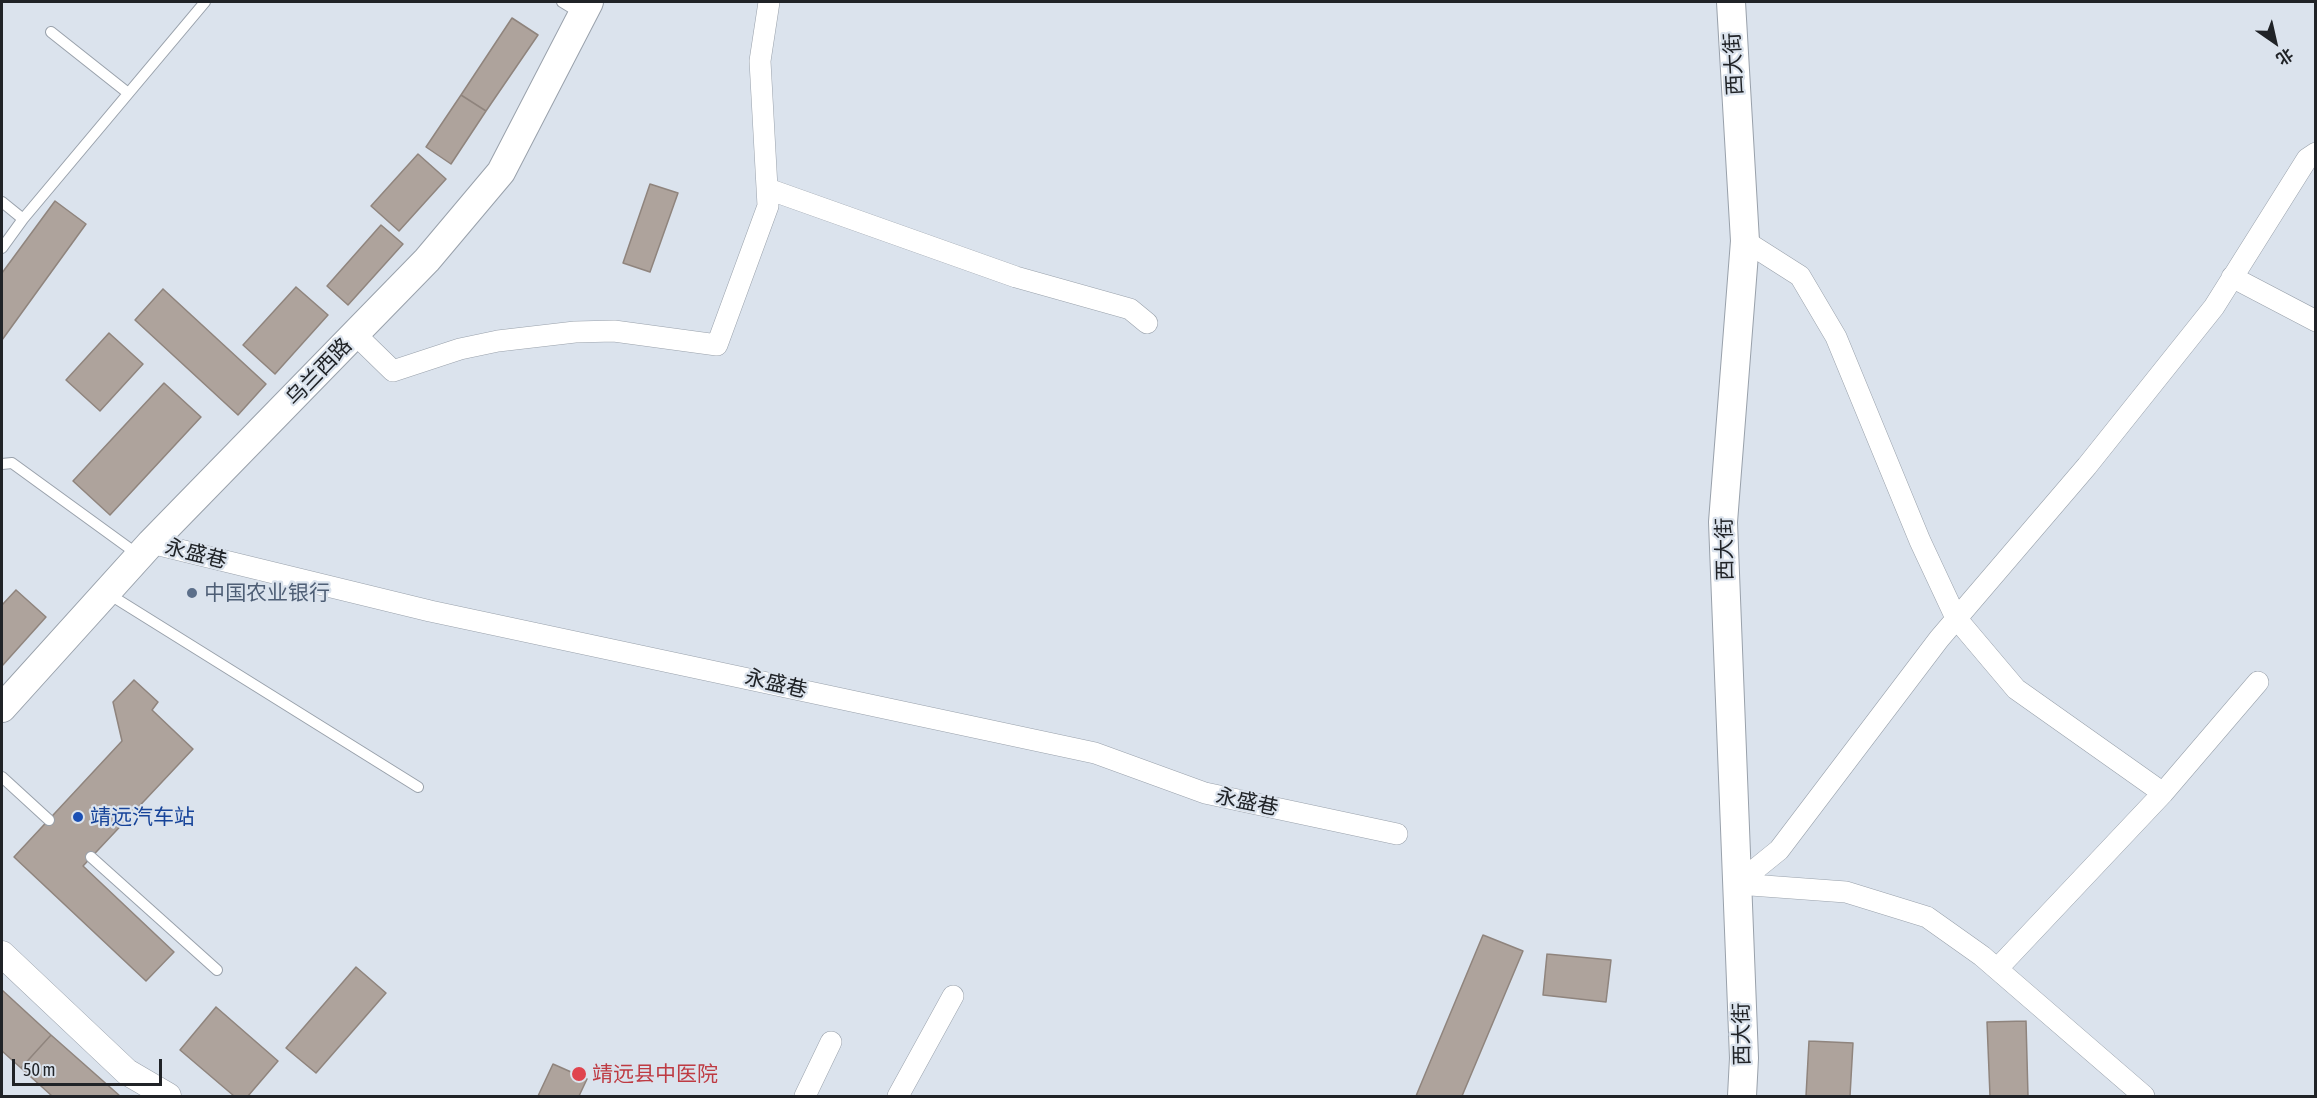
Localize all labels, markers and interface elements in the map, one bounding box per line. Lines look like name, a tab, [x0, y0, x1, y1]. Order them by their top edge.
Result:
north arrow	[2245, 12, 2305, 72]
street label: 西大街	[1720, 32, 1748, 96]
text: 北	[2273, 45, 2297, 69]
street label: 乌兰西路	[281, 333, 357, 411]
street label: 西大街	[1712, 517, 1738, 581]
street label: 永盛巷	[162, 534, 230, 574]
place label: 中国农业银行	[204, 580, 330, 606]
marker: 中国农业银行	[185, 586, 199, 600]
street label: 永盛巷	[742, 665, 810, 703]
street label: 永盛巷	[1214, 783, 1280, 821]
place label: 靖远汽车站	[90, 804, 195, 830]
marker: 靖远汽车站	[71, 810, 85, 824]
street label: 西大街	[1729, 1002, 1755, 1066]
scale bar	[15, 1047, 165, 1085]
text: 50 m	[23, 1059, 55, 1080]
place label: 靖远县中医院	[592, 1061, 718, 1087]
marker: 靖远县中医院	[570, 1065, 588, 1083]

